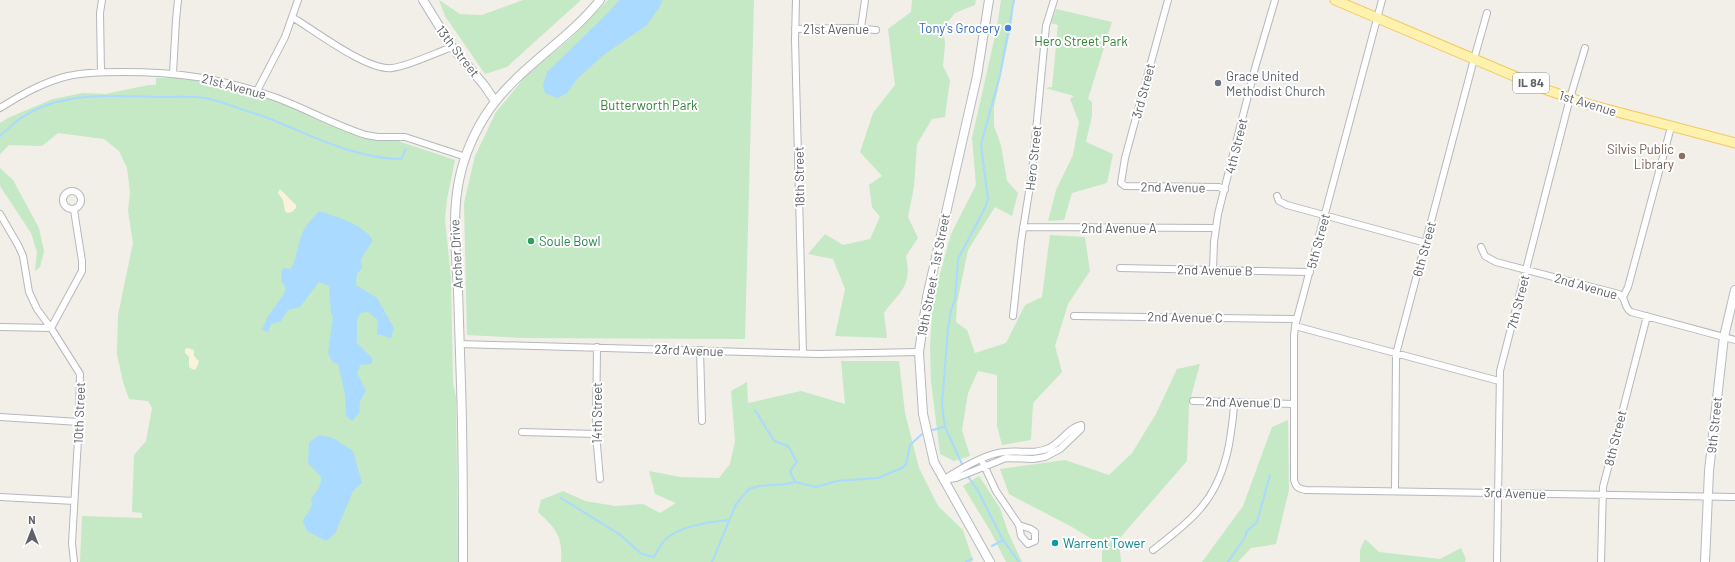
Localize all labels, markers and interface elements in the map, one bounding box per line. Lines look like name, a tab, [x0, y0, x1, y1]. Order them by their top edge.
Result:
place label: Tony's Grocery	[919, 20, 1000, 36]
street label: 21st Avenue	[803, 21, 869, 37]
street label: 13th Street	[433, 22, 483, 80]
marker: Tony's Grocery	[1003, 23, 1013, 33]
park label: Hero Street Park	[1034, 33, 1128, 49]
street label: 3rd Street	[1128, 62, 1158, 120]
place label: Grace United Methodist Church	[1226, 68, 1325, 99]
street label: 21st Avenue	[200, 70, 268, 102]
road number: IL 84	[1513, 73, 1549, 93]
marker: Grace United Methodist Church	[1213, 78, 1223, 88]
street label: 1st Avenue	[1557, 87, 1619, 119]
park label: Butterworth Park	[600, 97, 698, 113]
street label: 4th Street	[1221, 116, 1251, 176]
street label: Hero Street	[1022, 125, 1044, 191]
place label: Silvis Public Library	[1607, 141, 1674, 172]
street label: 18th Street	[790, 146, 808, 208]
marker: Silvis Public Library	[1677, 151, 1687, 161]
street label: 2nd Avenue	[1140, 178, 1206, 196]
street label: 19th Street - 1st Street	[913, 212, 953, 338]
street label: 5th Street	[1303, 212, 1333, 270]
street label: Archer Drive	[446, 219, 466, 289]
street label: 2nd Avenue A	[1081, 220, 1157, 236]
street label: 6th Street	[1409, 220, 1439, 278]
place label: Soule Bowl	[539, 233, 601, 249]
marker: Soule Bowl	[526, 236, 536, 246]
street label: 2nd Avenue B	[1177, 261, 1253, 279]
street label: 2nd Avenue	[1553, 269, 1619, 303]
street label: 7th Street	[1503, 273, 1533, 331]
street label: 2nd Avenue C	[1147, 308, 1223, 326]
street label: 23rd Avenue	[654, 341, 724, 359]
street label: 10th Street	[70, 382, 88, 444]
street label: 14th Street	[589, 382, 605, 444]
street label: 2nd Avenue D	[1205, 393, 1281, 411]
street label: 9th Street	[1703, 396, 1725, 454]
street label: 8th Street	[1600, 409, 1630, 467]
street label: 3rd Avenue	[1484, 484, 1547, 502]
north arrow	[12, 510, 52, 550]
text: N	[28, 513, 36, 526]
place label: Warrent Tower	[1063, 535, 1145, 551]
marker: Warrent Tower	[1050, 538, 1060, 548]

